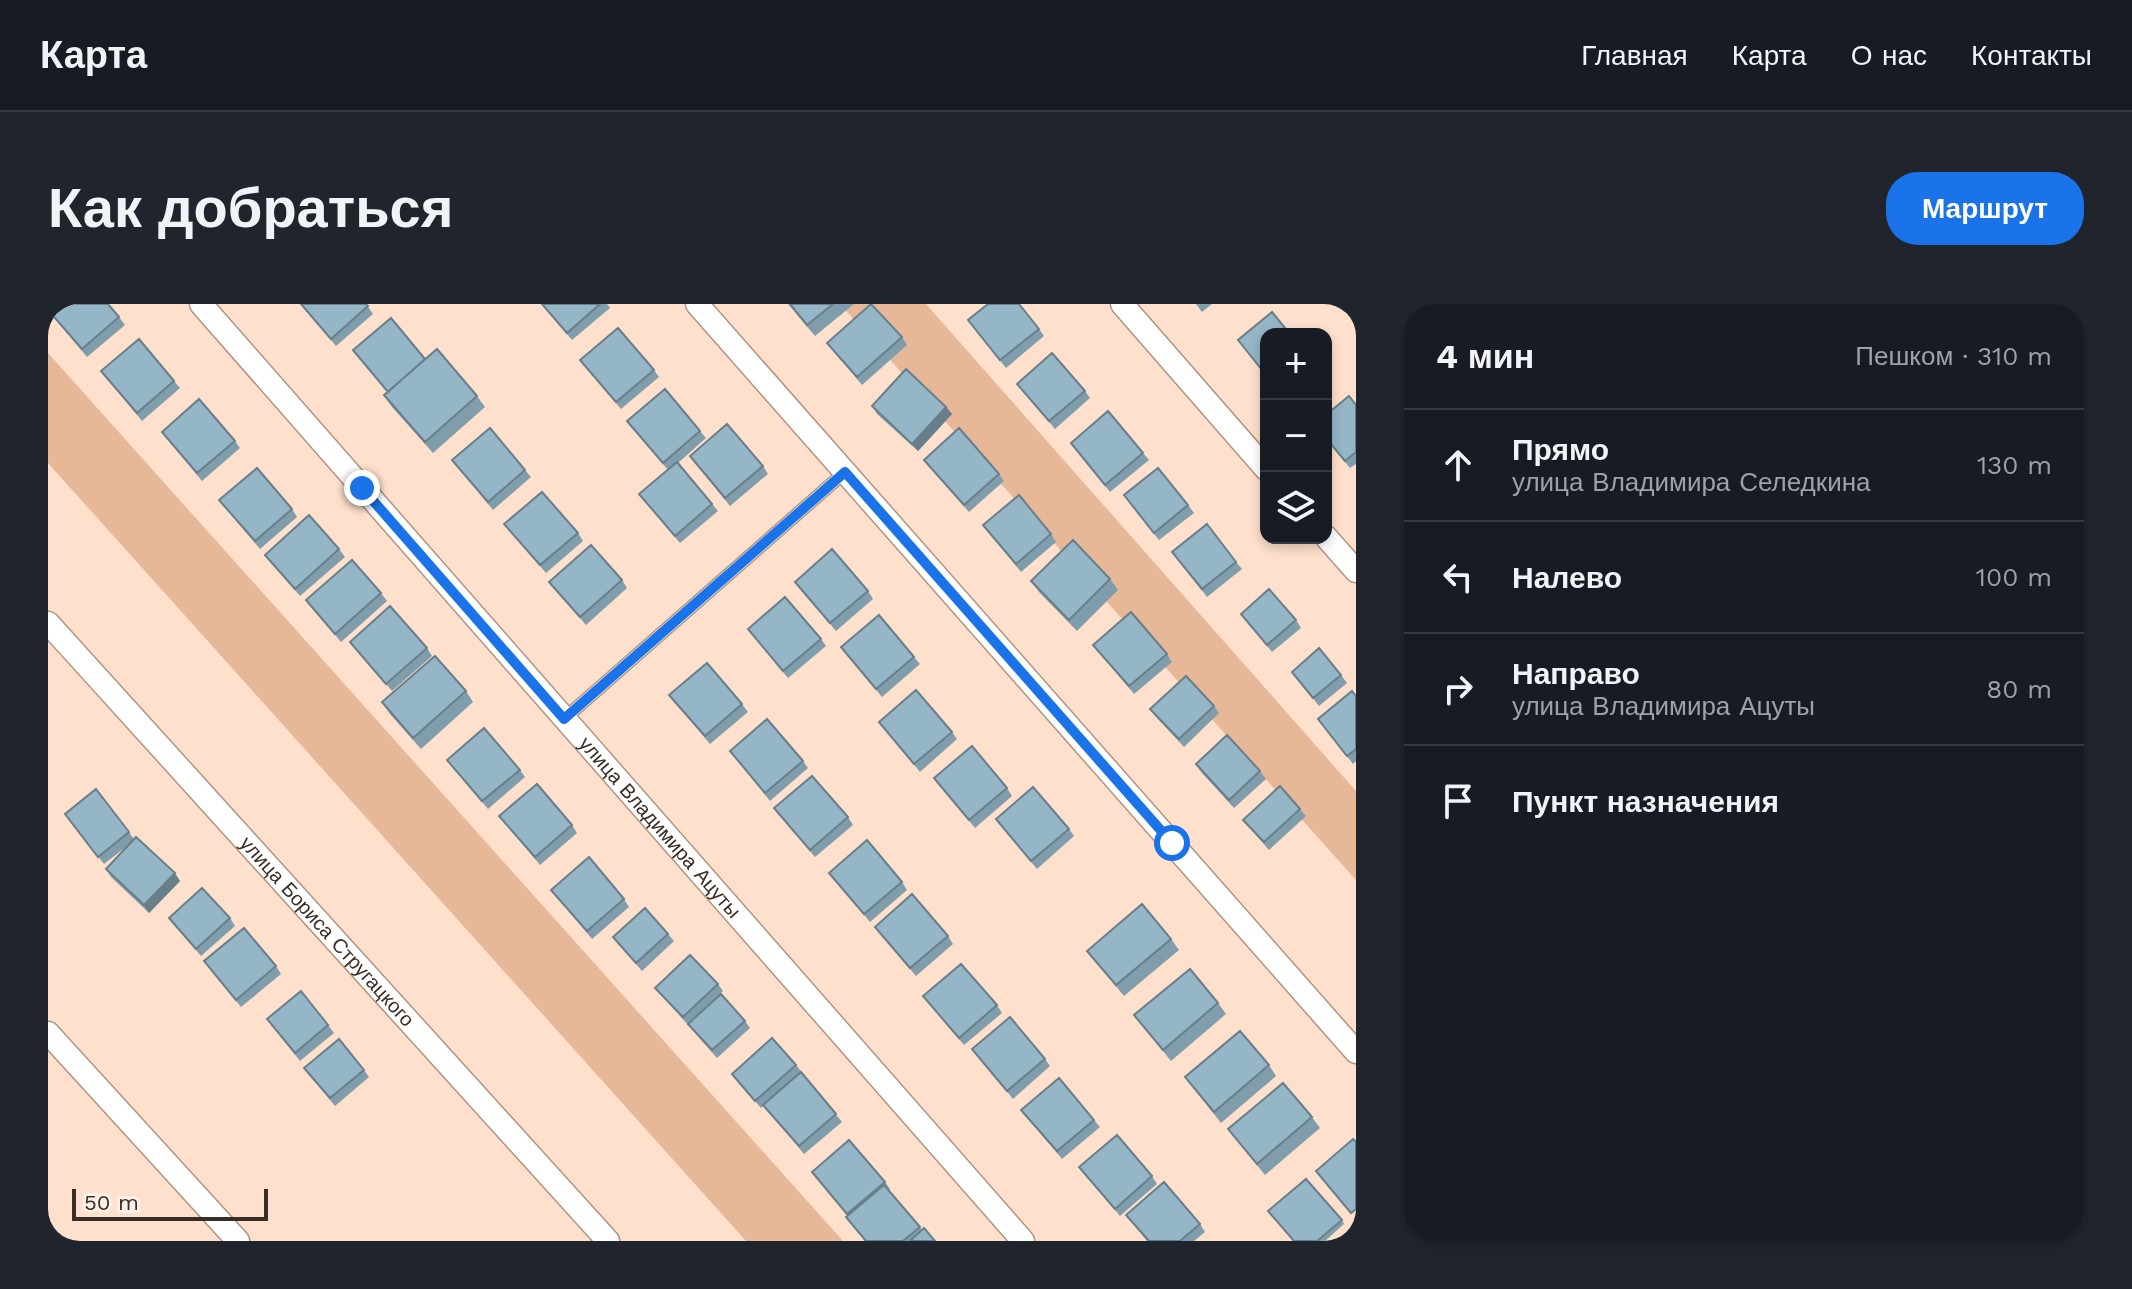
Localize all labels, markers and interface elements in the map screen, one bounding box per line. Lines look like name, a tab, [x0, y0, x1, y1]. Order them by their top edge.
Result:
text: Карта	[40, 33, 147, 77]
text: Главная	[1581, 39, 1688, 72]
text: Карта	[1732, 39, 1807, 72]
text: О нас	[1851, 39, 1927, 72]
text: Контакты	[1971, 39, 2092, 72]
button: Маршрут	[1886, 172, 2084, 245]
text: Как добраться	[48, 175, 453, 241]
map controls	[1260, 328, 1332, 544]
button: +	[1260, 328, 1332, 400]
text: 4 мин	[1436, 336, 1534, 376]
text: Пешком · 310 m	[1855, 341, 2052, 371]
button: −	[1260, 400, 1332, 472]
text: Прямо	[1512, 432, 1609, 467]
icon: ahead	[1436, 443, 1480, 487]
text: 130 m	[1977, 450, 2052, 480]
text: улица Владимира Селедкина	[1512, 467, 1871, 497]
route end	[344, 470, 380, 506]
button: layers	[1260, 472, 1332, 544]
icon: left	[1436, 555, 1480, 599]
text: Налево	[1512, 560, 1622, 595]
text: 100 m	[1976, 562, 2052, 592]
text: Направо	[1512, 656, 1640, 691]
icon: right	[1436, 667, 1480, 711]
text: 80 m	[1986, 674, 2052, 704]
text: улица Владимира Ацуты	[1512, 691, 1815, 721]
street label: улица Владимира Ацуты	[574, 732, 746, 923]
icon: arrive	[1436, 779, 1480, 823]
text: Пункт назначения	[1512, 784, 1779, 819]
route start	[1154, 825, 1190, 861]
street label: улица Бориса Стругацкого	[235, 831, 420, 1031]
scale bar	[72, 1185, 268, 1221]
text: 50 m	[84, 1190, 139, 1215]

